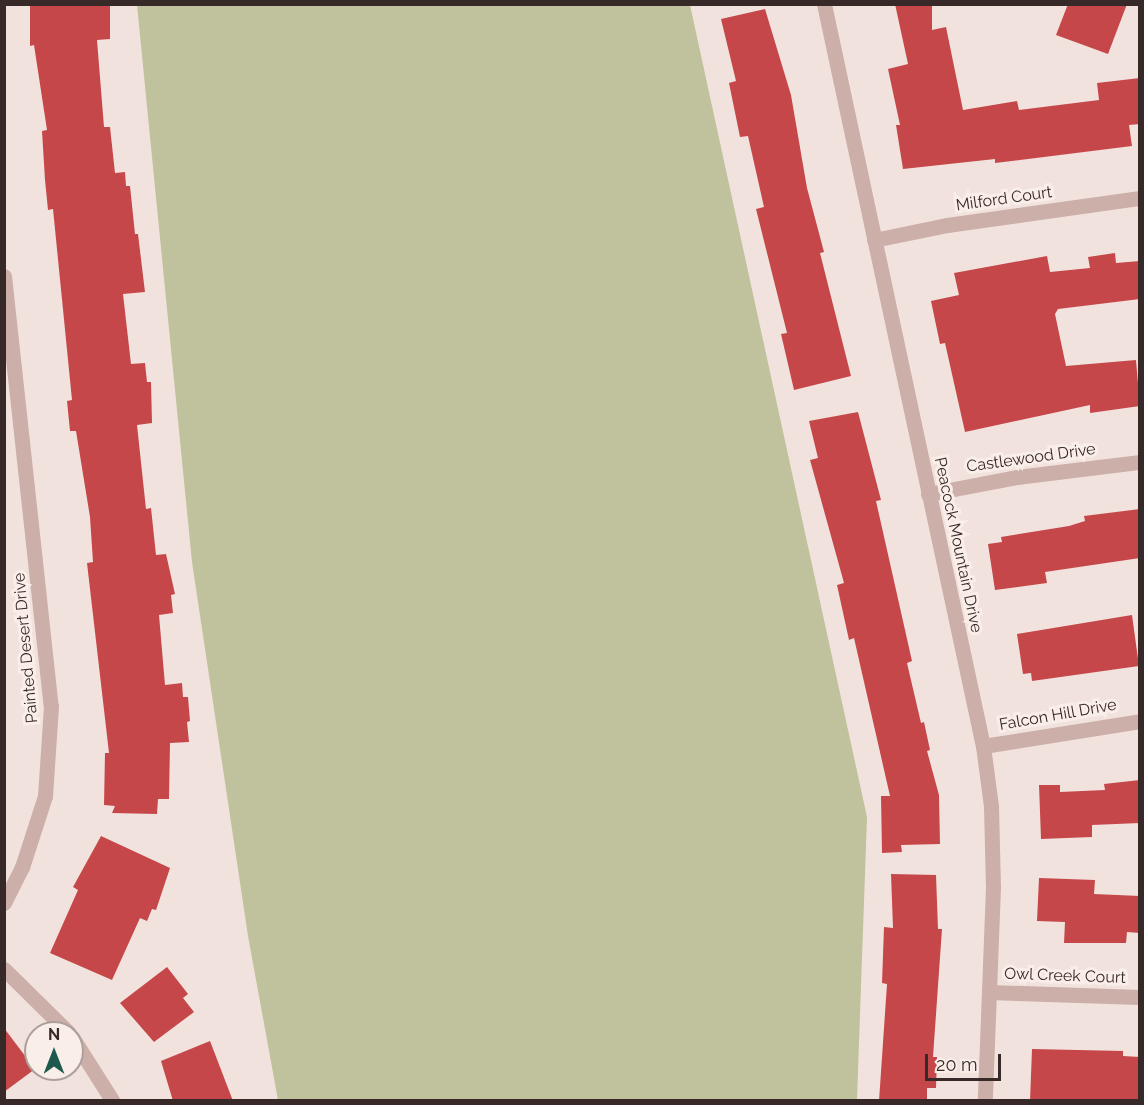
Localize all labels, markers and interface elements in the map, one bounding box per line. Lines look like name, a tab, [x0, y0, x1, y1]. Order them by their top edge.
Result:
street label: Milford Court	[955, 183, 1053, 215]
street label: Castlewood Drive	[965, 439, 1097, 477]
street label: Peacock Mountain Drive	[930, 456, 986, 634]
street label: Painted Desert Drive	[10, 572, 42, 724]
street label: Falcon Hill Drive	[998, 695, 1118, 735]
street label: Owl Creek Court	[1004, 964, 1126, 988]
north arrow	[24, 1021, 84, 1081]
text: N	[48, 1025, 60, 1044]
scale bar	[928, 1042, 1004, 1080]
text: 20 m	[936, 1054, 978, 1075]

